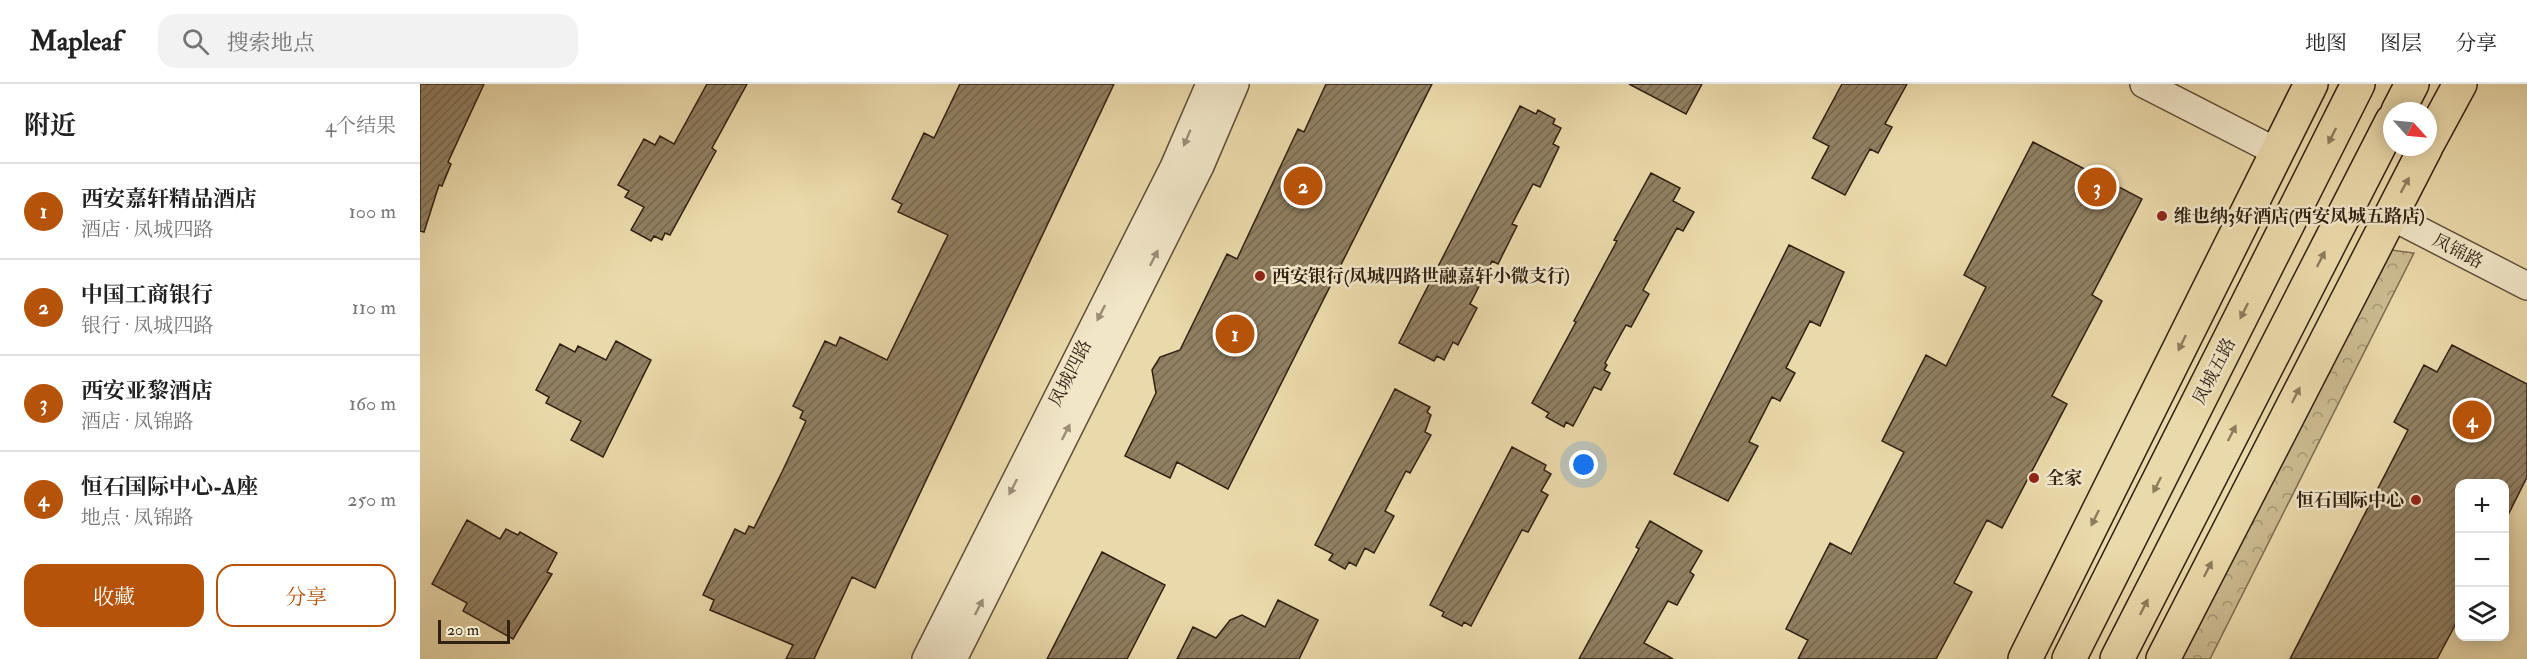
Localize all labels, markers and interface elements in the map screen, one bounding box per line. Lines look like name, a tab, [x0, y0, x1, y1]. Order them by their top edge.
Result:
search box	[158, 14, 578, 68]
text: Mapleaf	[30, 24, 122, 59]
icon: search	[179, 25, 212, 58]
text: 搜索地点	[227, 29, 315, 57]
text: 地图	[2305, 30, 2347, 57]
text: 图层	[2380, 30, 2422, 57]
text: 分享	[2455, 30, 2497, 57]
north arrow	[2383, 102, 2437, 156]
text: 附近	[24, 110, 76, 142]
text: 4个结果	[325, 113, 396, 138]
one-way arrow	[2327, 128, 2336, 145]
one-way arrow	[1182, 129, 1192, 147]
pin: 2	[1284, 164, 1322, 208]
pin: 3	[2078, 164, 2116, 210]
one-way arrow	[2400, 176, 2410, 193]
text: 西安嘉轩精品酒店	[81, 185, 257, 213]
text: 1	[40, 199, 47, 224]
text: 100 m	[349, 199, 396, 224]
place label: 维也纳3好酒店(西安凤城五路店)	[2174, 205, 2425, 228]
marker: 维也纳3好酒店(西安凤城五路店)	[2155, 209, 2169, 223]
text: 酒店 · 凤城四路	[81, 217, 213, 242]
street label: 凤锦路	[2428, 229, 2487, 274]
one-way arrow	[1149, 249, 1158, 266]
one-way arrow	[2316, 251, 2325, 268]
place label: 西安银行(凤城四路世融嘉轩小微支行)	[1272, 265, 1570, 288]
marker: 西安银行(凤城四路世融嘉轩小微支行)	[1253, 269, 1267, 283]
text: 中国工商银行	[81, 281, 213, 309]
text: 2	[38, 295, 49, 320]
text: 110 m	[352, 295, 396, 320]
one-way arrow	[2239, 302, 2249, 319]
one-way arrow	[1096, 304, 1105, 321]
pin: 1	[1216, 312, 1254, 356]
text: 银行 · 凤城四路	[81, 313, 213, 338]
street label: 凤城五路	[2188, 334, 2241, 409]
one-way arrow	[2178, 335, 2187, 352]
street label: 凤城四路	[1044, 336, 1097, 411]
text: 西安亚黎酒店	[81, 377, 213, 405]
one-way arrow	[2291, 387, 2301, 404]
text: 3	[40, 391, 47, 416]
text: 160 m	[349, 391, 396, 416]
pin: 4	[2452, 398, 2492, 442]
text: 酒店 · 凤锦路	[81, 409, 193, 434]
one-way arrow	[1062, 424, 1071, 441]
one-way arrow	[2227, 424, 2237, 441]
your location	[1569, 450, 1598, 479]
place label: 全家	[2046, 467, 2082, 490]
marker: 全家	[2027, 471, 2041, 485]
text: 恒石国际中心-A座	[81, 473, 258, 501]
one-way arrow	[2152, 476, 2162, 494]
one-way arrow	[1008, 478, 1018, 495]
map controls	[2455, 479, 2509, 641]
button: +	[2455, 479, 2509, 533]
text: 4	[38, 487, 49, 512]
text: 250 m	[347, 487, 396, 512]
place label: 恒石国际中心	[2296, 489, 2404, 512]
marker: 恒石国际中心	[2409, 493, 2423, 507]
text: 地点 · 凤锦路	[81, 505, 193, 530]
one-way arrow	[2091, 509, 2100, 526]
button: −	[2455, 533, 2509, 587]
one-way arrow	[2203, 561, 2213, 578]
button: 收藏	[24, 564, 204, 627]
button: 分享	[216, 564, 396, 627]
button: layers	[2455, 587, 2509, 641]
one-way arrow	[975, 598, 984, 615]
one-way arrow	[2138, 598, 2148, 616]
scale bar	[438, 617, 510, 644]
text: 20 m	[447, 620, 479, 640]

